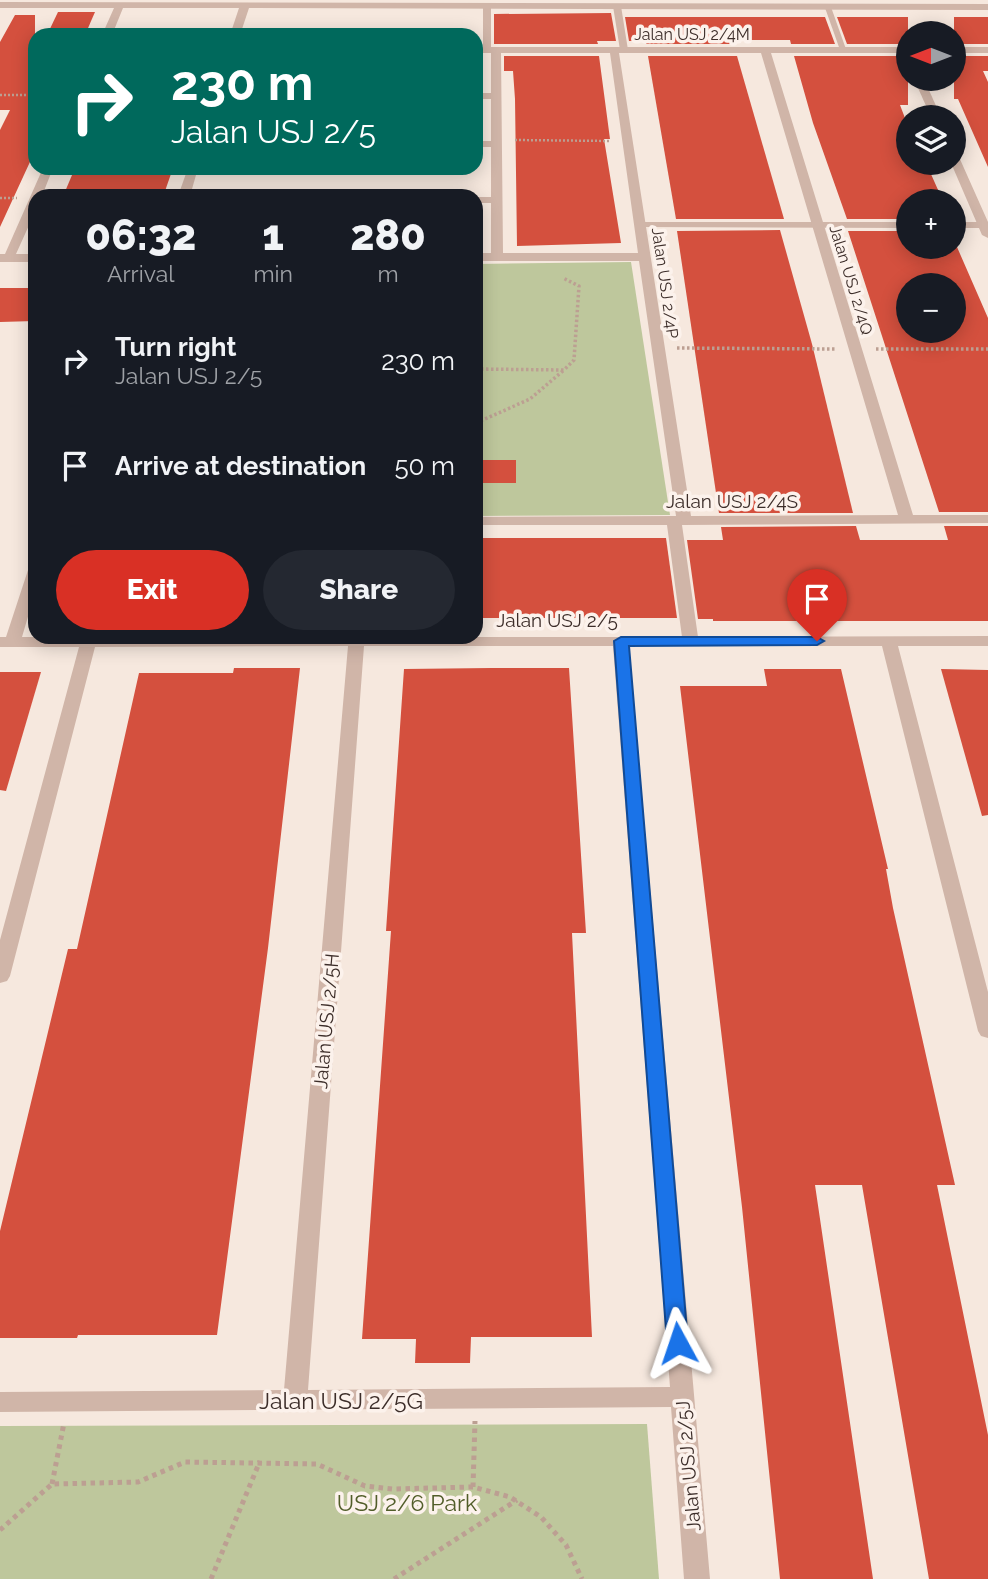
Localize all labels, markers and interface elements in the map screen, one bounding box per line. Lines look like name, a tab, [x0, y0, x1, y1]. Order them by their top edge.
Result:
north arrow	[896, 21, 966, 91]
map controls	[896, 21, 966, 343]
street label: Jalan USJ 2/4M	[634, 25, 750, 44]
text: 230 m	[171, 54, 313, 111]
icon: right	[56, 56, 147, 147]
button: layers	[896, 105, 966, 175]
text: Jalan USJ 2/5	[171, 113, 376, 150]
button: +	[896, 189, 966, 259]
text: 06:32	[85, 211, 196, 260]
text: 1	[262, 211, 284, 260]
text: 280	[350, 211, 426, 260]
street label: Jalan USJ 2/4Q	[825, 223, 877, 337]
street label: Jalan USJ 2/4P	[648, 226, 682, 340]
text: Arrival	[107, 260, 174, 287]
text: min	[253, 260, 293, 287]
text: m	[377, 260, 399, 287]
button: −	[896, 273, 966, 343]
text: Turn right	[115, 332, 236, 362]
icon: right	[56, 342, 94, 380]
text: 230 m	[381, 346, 455, 376]
text: Jalan USJ 2/5	[115, 362, 262, 389]
icon: arrive	[56, 447, 94, 485]
text: Arrive at destination	[115, 451, 366, 481]
text: 50 m	[394, 451, 455, 481]
street label: Jalan USJ 2/4S	[666, 490, 798, 512]
button: Exit	[56, 550, 249, 630]
button: Share	[263, 550, 455, 630]
pin	[787, 569, 847, 641]
icon: arrive	[798, 580, 836, 618]
street label: Jalan USJ 2/5	[496, 609, 618, 631]
street label: Jalan USJ 2/5H	[309, 952, 343, 1090]
position arrow	[641, 1306, 715, 1380]
street label: Jalan USJ 2/5G	[259, 1387, 423, 1414]
street label: Jalan USJ 2/5J	[671, 1400, 705, 1532]
park label: USJ 2/6 Park	[337, 1489, 477, 1516]

